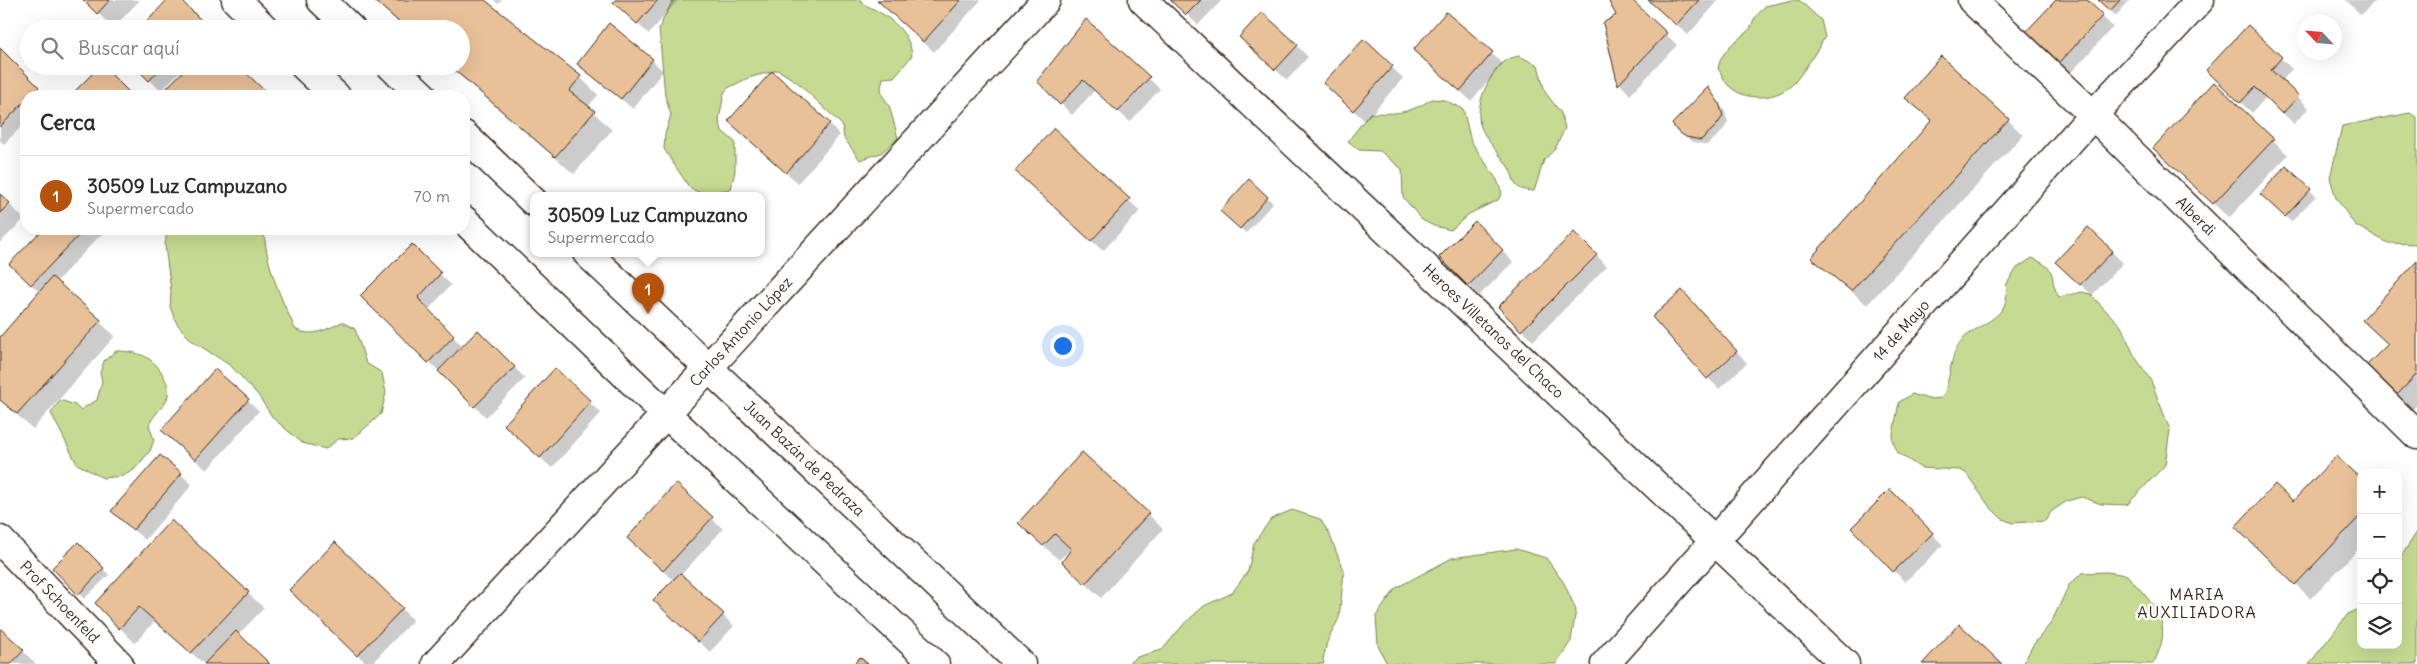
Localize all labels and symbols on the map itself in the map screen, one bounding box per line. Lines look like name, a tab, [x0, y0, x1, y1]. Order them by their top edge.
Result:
north arrow	[2297, 15, 2342, 60]
street label: Alberdi	[2172, 192, 2219, 239]
street label: Heroes Villetanos del Chaco	[1419, 260, 1568, 402]
pin: 1	[632, 273, 664, 314]
street label: Carlos Antonio López	[685, 273, 796, 391]
street label: 14 de Mayo	[1869, 296, 1933, 365]
your location	[1050, 333, 1076, 359]
street label: Juan Bazán de Pedraza	[740, 397, 869, 520]
street label: Prof Schoenfeld	[16, 557, 104, 647]
district label: MARIA AUXILIADORA	[2137, 584, 2257, 622]

